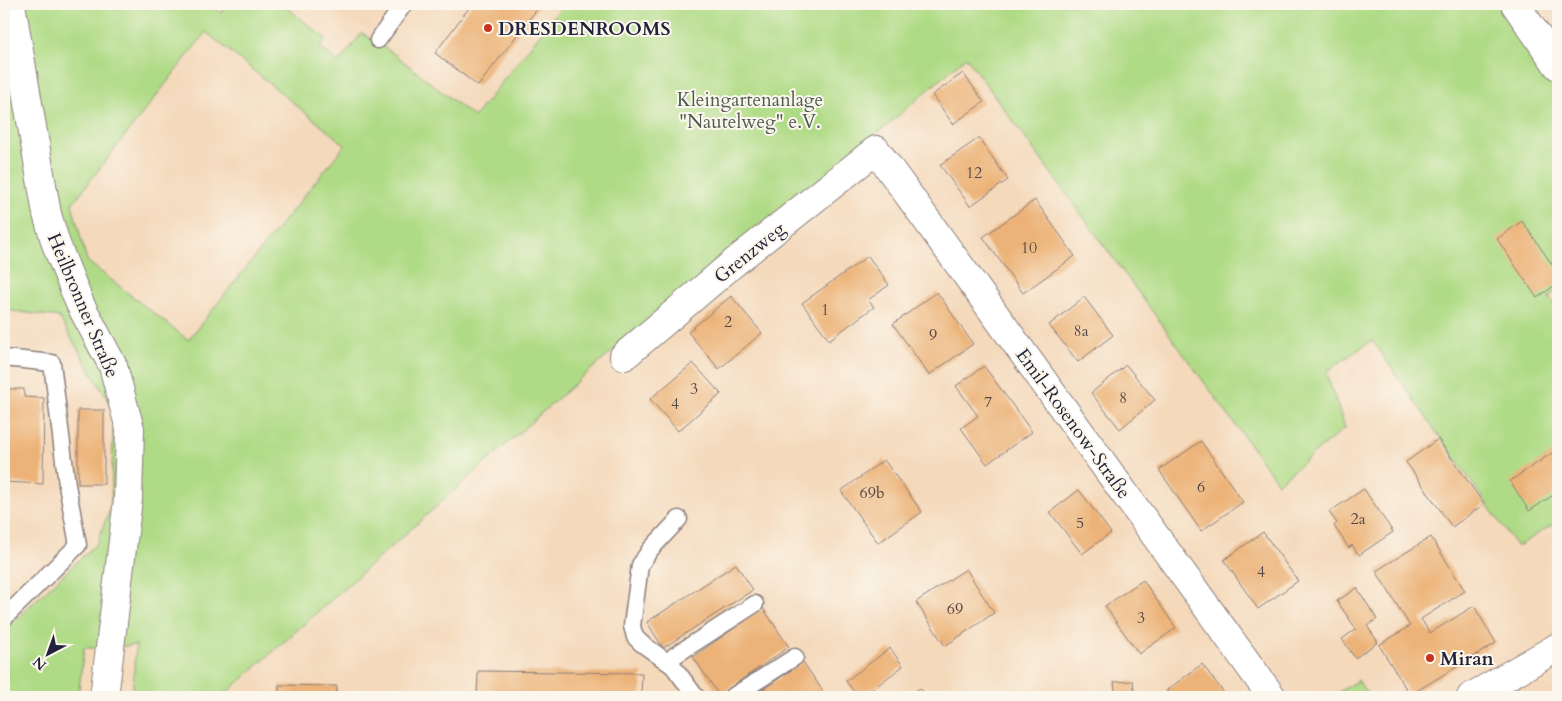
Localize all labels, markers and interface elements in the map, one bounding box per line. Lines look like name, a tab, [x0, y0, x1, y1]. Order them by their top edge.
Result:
place label: DRESDENROOMS	[498, 16, 671, 42]
marker: DRESDENROOMS	[482, 22, 494, 34]
park label: Kleingartenanlage "Nautelweg" e.V.	[677, 87, 823, 135]
house number: 12	[966, 162, 982, 184]
street label: Grenzweg	[709, 216, 791, 289]
street label: Heilbronner Straße	[41, 229, 125, 382]
house number: 10	[1021, 237, 1037, 259]
house number: 1	[821, 299, 829, 321]
house number: 2	[724, 311, 732, 333]
house number: 8a	[1073, 320, 1089, 342]
house number: 9	[929, 324, 937, 346]
street label: Emil-Rosenow-Straße	[1010, 343, 1137, 504]
house number: 3	[690, 378, 698, 400]
house number: 8	[1119, 387, 1127, 409]
house number: 7	[984, 391, 992, 413]
house number: 4	[671, 393, 679, 415]
house number: 6	[1197, 476, 1205, 498]
house number: 69b	[860, 482, 884, 504]
house number: 2a	[1350, 508, 1366, 530]
house number: 5	[1076, 512, 1084, 534]
house number: 4	[1257, 561, 1265, 583]
house number: 69	[947, 598, 963, 620]
house number: 3	[1137, 607, 1145, 629]
north arrow	[22, 628, 72, 678]
place label: Miran	[1440, 646, 1495, 672]
text: N	[29, 652, 51, 675]
marker: Miran	[1424, 652, 1436, 664]

